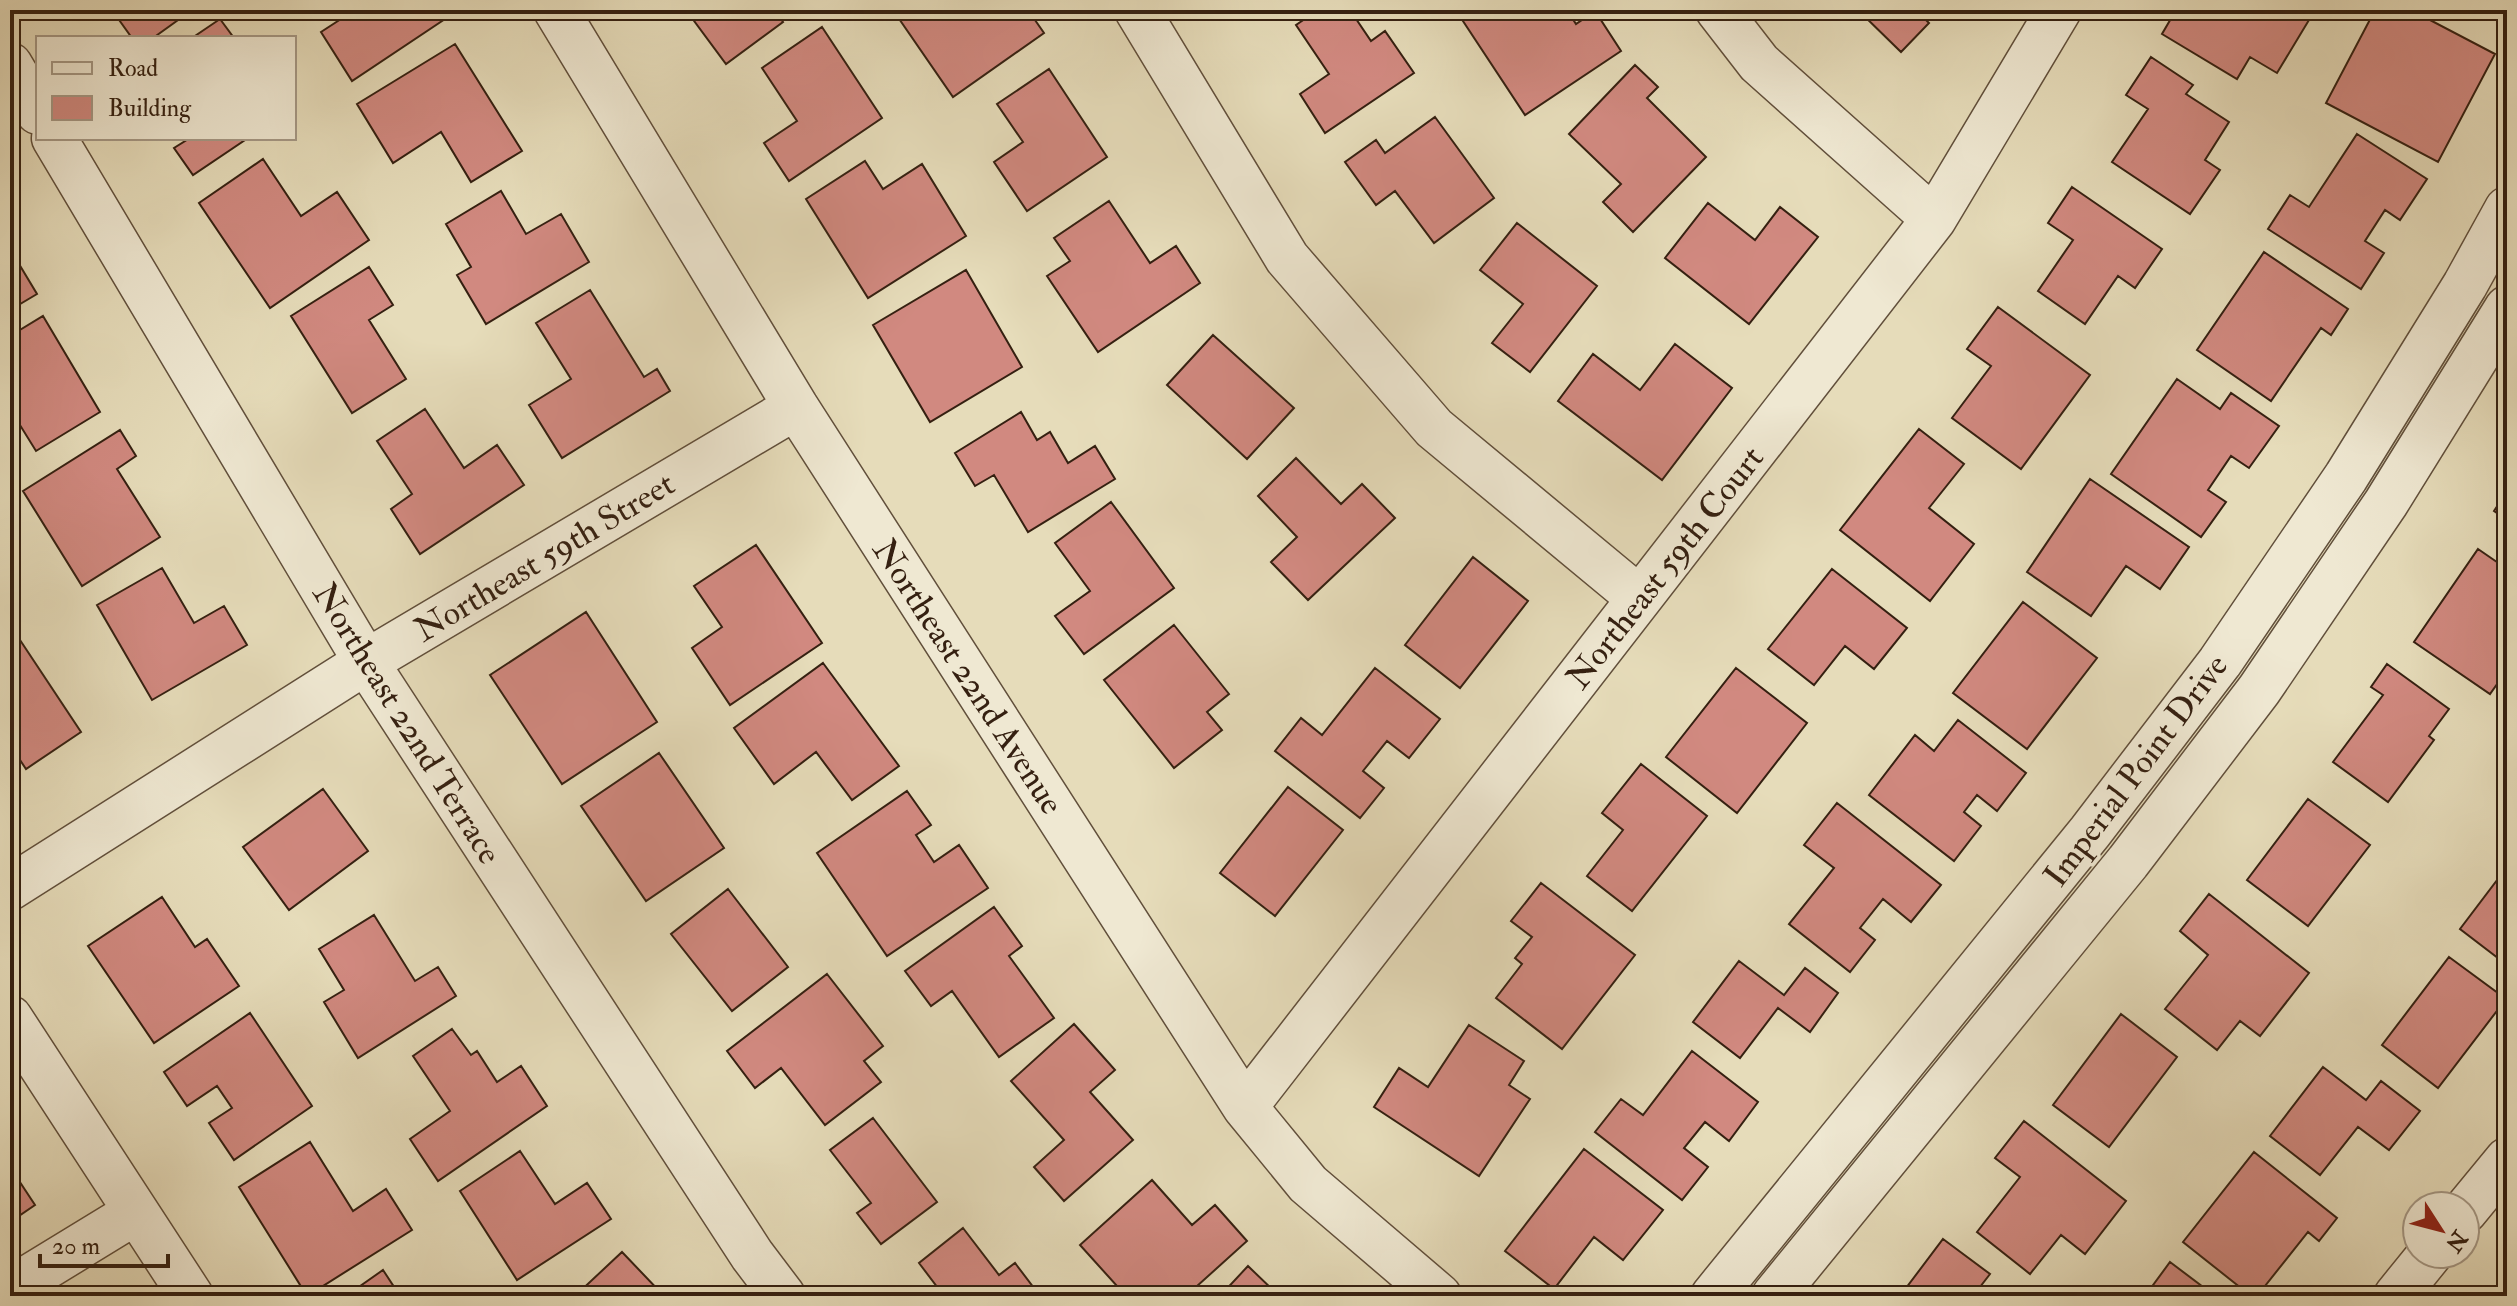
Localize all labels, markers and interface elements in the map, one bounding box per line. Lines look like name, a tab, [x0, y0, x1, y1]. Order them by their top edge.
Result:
legend	[36, 36, 296, 140]
text: Road	[108, 53, 158, 84]
text: Building	[108, 93, 192, 124]
street label: Northeast 59th Court	[1557, 438, 1773, 698]
street label: Northeast 59th Street	[407, 463, 683, 652]
street label: Northeast 22nd Avenue	[863, 531, 1073, 823]
street label: Northeast 22nd Terrace	[303, 575, 511, 872]
street label: Imperial Point Drive	[2035, 646, 2238, 896]
north arrow	[2401, 1190, 2481, 1270]
scale bar	[40, 1218, 168, 1268]
text: N	[2439, 1224, 2474, 1258]
text: 20 m	[52, 1231, 101, 1262]

